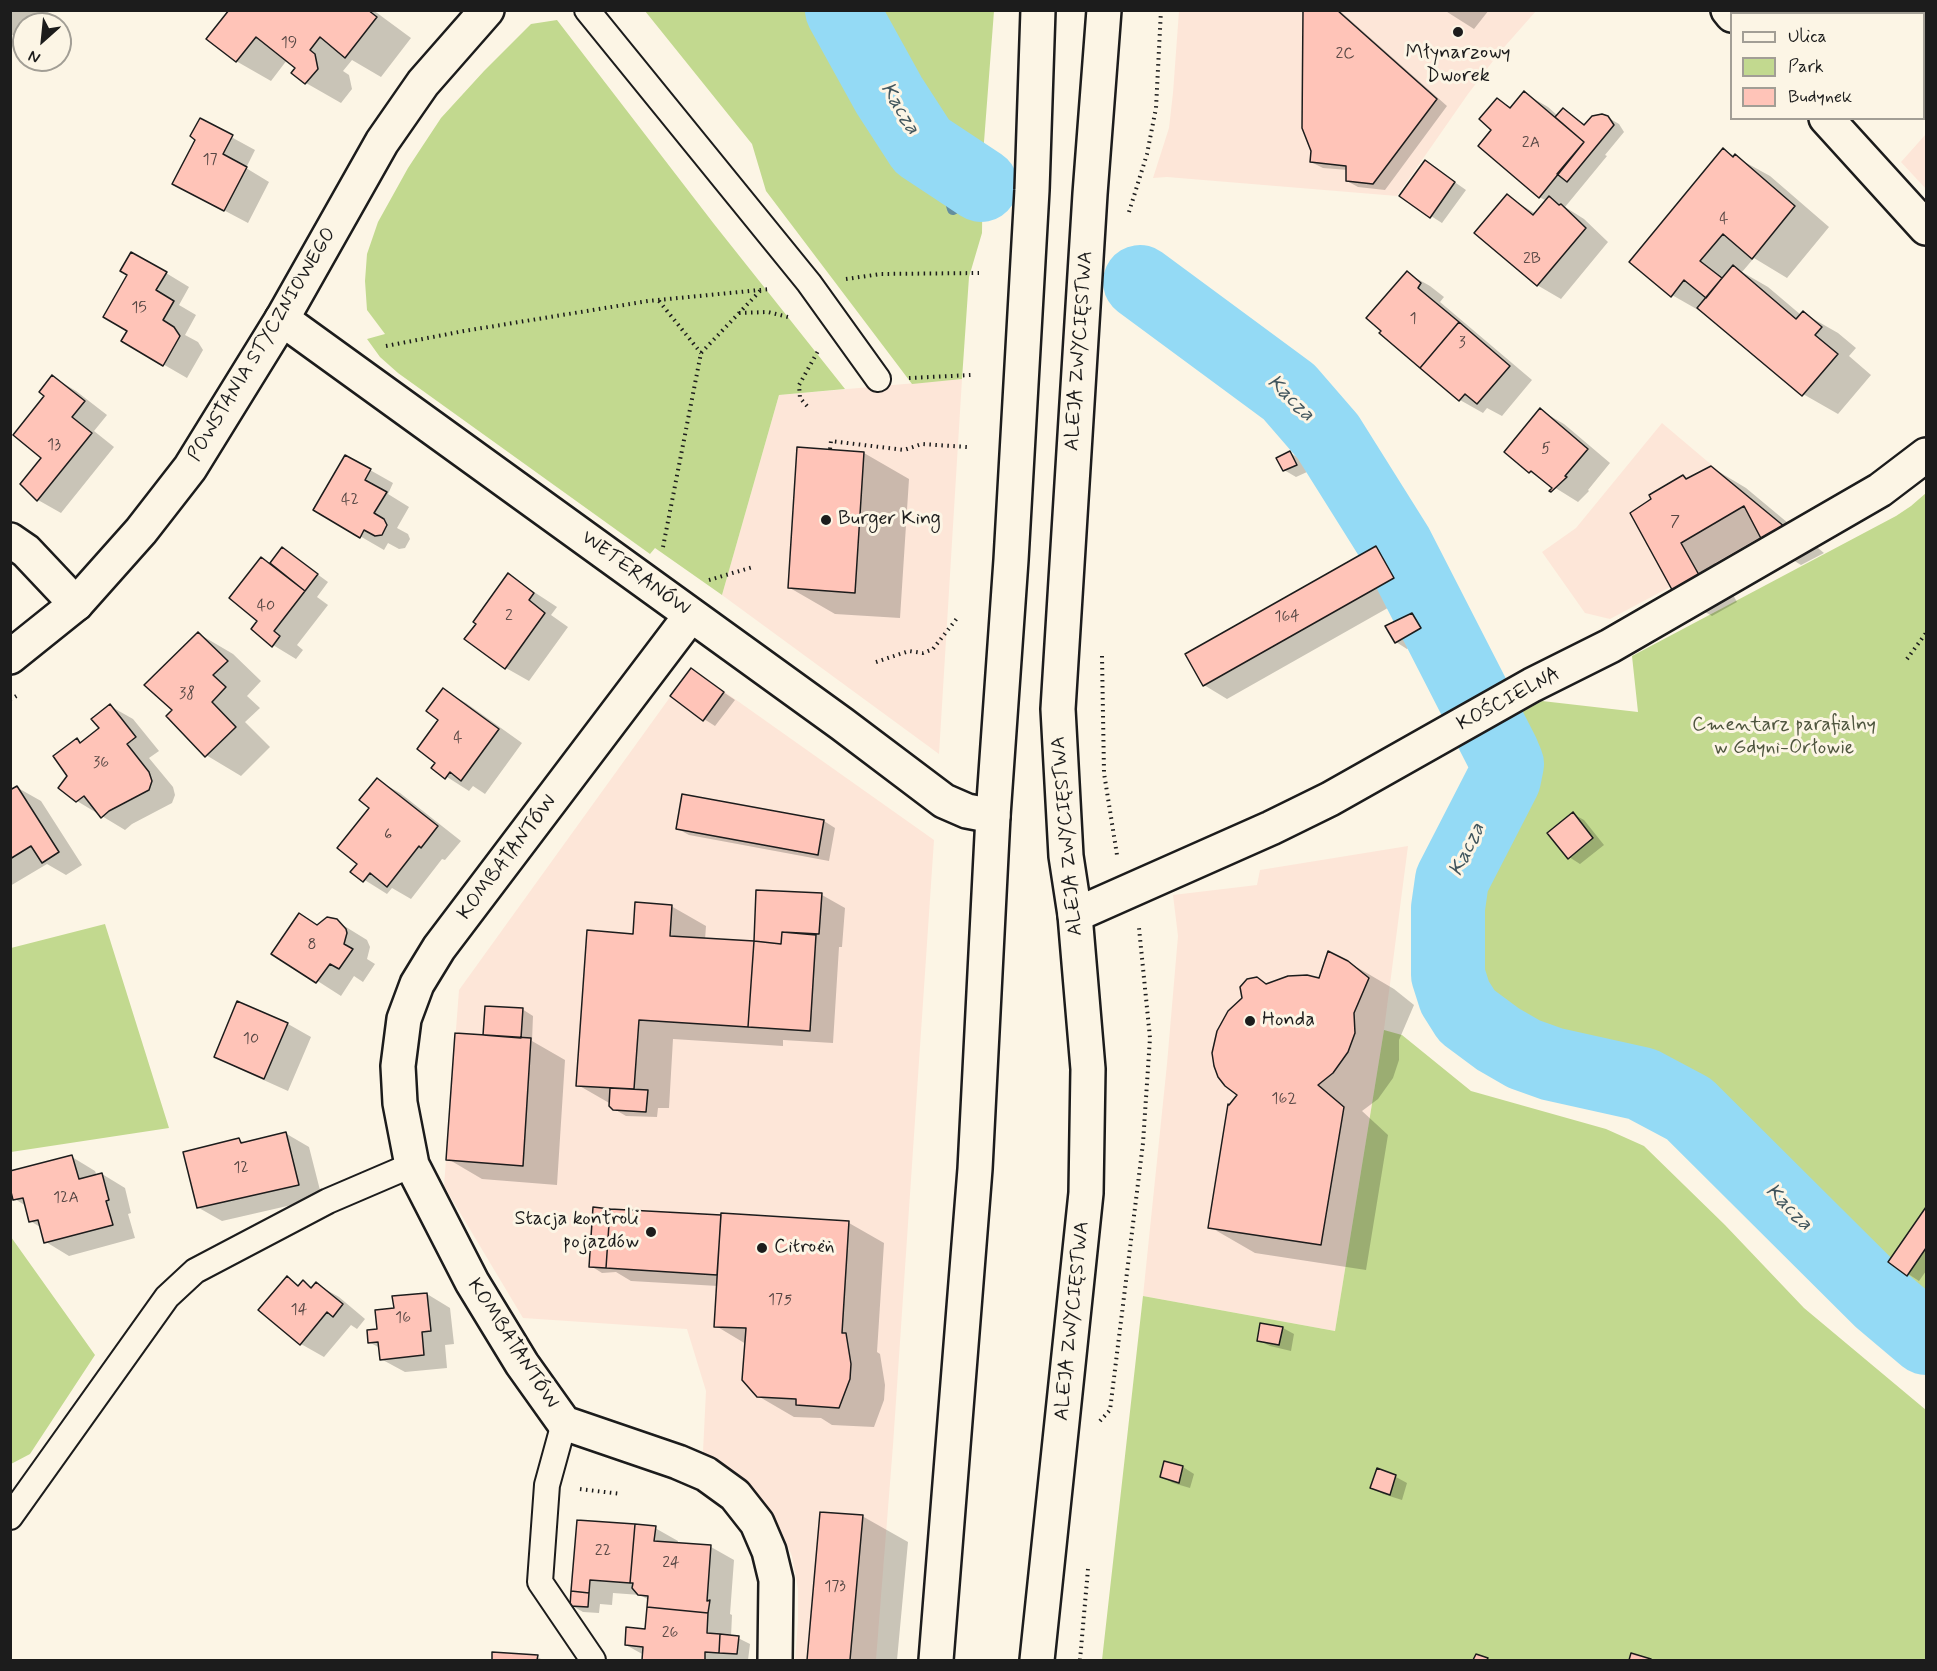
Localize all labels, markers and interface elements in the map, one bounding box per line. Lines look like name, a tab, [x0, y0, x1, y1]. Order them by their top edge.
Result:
north arrow	[12, 12, 72, 72]
legend	[1730, 12, 1925, 120]
marker: Młynarzowy Dworek	[1451, 25, 1465, 39]
text: Ulica	[1788, 25, 1827, 49]
house number: 19	[281, 34, 297, 54]
place label: Młynarzowy Dworek	[1406, 42, 1510, 89]
text: N	[25, 45, 44, 68]
house number: 2C	[1335, 45, 1355, 65]
text: Park	[1788, 55, 1824, 79]
water label: Kacza	[874, 78, 924, 140]
text: Budynek	[1788, 85, 1852, 109]
house number: 2A	[1522, 134, 1540, 154]
house number: 17	[202, 151, 218, 171]
house number: 4	[1719, 210, 1729, 230]
street label: POWSTANIA STYCZNIOWEGO	[184, 224, 342, 466]
street label: ALEJA ZWYCIĘSTWA	[1061, 250, 1099, 452]
house number: 2B	[1523, 250, 1541, 270]
house number: 15	[131, 299, 147, 319]
house number: 1	[1409, 310, 1417, 330]
house number: 3	[1458, 334, 1466, 354]
water label: Kacza	[1261, 370, 1319, 428]
house number: 13	[47, 436, 61, 456]
house number: 5	[1541, 440, 1551, 460]
house number: 42	[341, 491, 359, 511]
place label: Burger King	[838, 508, 941, 532]
marker: Burger King	[819, 513, 833, 527]
house number: 7	[1670, 513, 1680, 533]
street label: WETERANÓW	[576, 526, 694, 622]
house number: 40	[257, 597, 275, 617]
house number: 2	[505, 607, 513, 627]
house number: 164	[1274, 608, 1300, 628]
street label: KOŚCIELNA	[1453, 663, 1565, 737]
house number: 38	[179, 685, 195, 705]
park label: Cmentarz parafialny w Gdyni-Orłowie	[1692, 714, 1876, 761]
house number: 4	[453, 729, 463, 749]
street label: ALEJA ZWYCIĘSTWA	[1047, 735, 1089, 937]
house number: 36	[93, 754, 109, 774]
street label: KOMBATANTÓW	[453, 791, 563, 925]
water label: Kacza	[1444, 819, 1492, 881]
house number: 6	[384, 826, 392, 846]
house number: 8	[307, 936, 317, 956]
place label: Honda	[1262, 1009, 1315, 1033]
marker: Honda	[1243, 1014, 1257, 1028]
house number: 10	[243, 1030, 259, 1050]
house number: 162	[1271, 1090, 1297, 1110]
house number: 12	[233, 1159, 249, 1179]
water label: Kacza	[1759, 1179, 1817, 1237]
house number: 12A	[53, 1189, 79, 1209]
place label: Stacja kontroli pojazdów	[515, 1208, 639, 1255]
street label: ALEJA ZWYCIĘSTWA	[1051, 1220, 1095, 1422]
marker: Stacja kontroli pojazdów	[644, 1225, 658, 1239]
place label: Citroën	[774, 1236, 835, 1260]
marker: Citroën	[755, 1241, 769, 1255]
street label: KOMBATANTÓW	[461, 1275, 563, 1413]
house number: 175	[768, 1291, 792, 1311]
house number: 14	[291, 1301, 307, 1321]
house number: 16	[395, 1309, 411, 1329]
house number: 22	[595, 1542, 611, 1562]
house number: 24	[662, 1554, 680, 1574]
house number: 173	[824, 1578, 846, 1598]
house number: 26	[662, 1624, 678, 1644]

